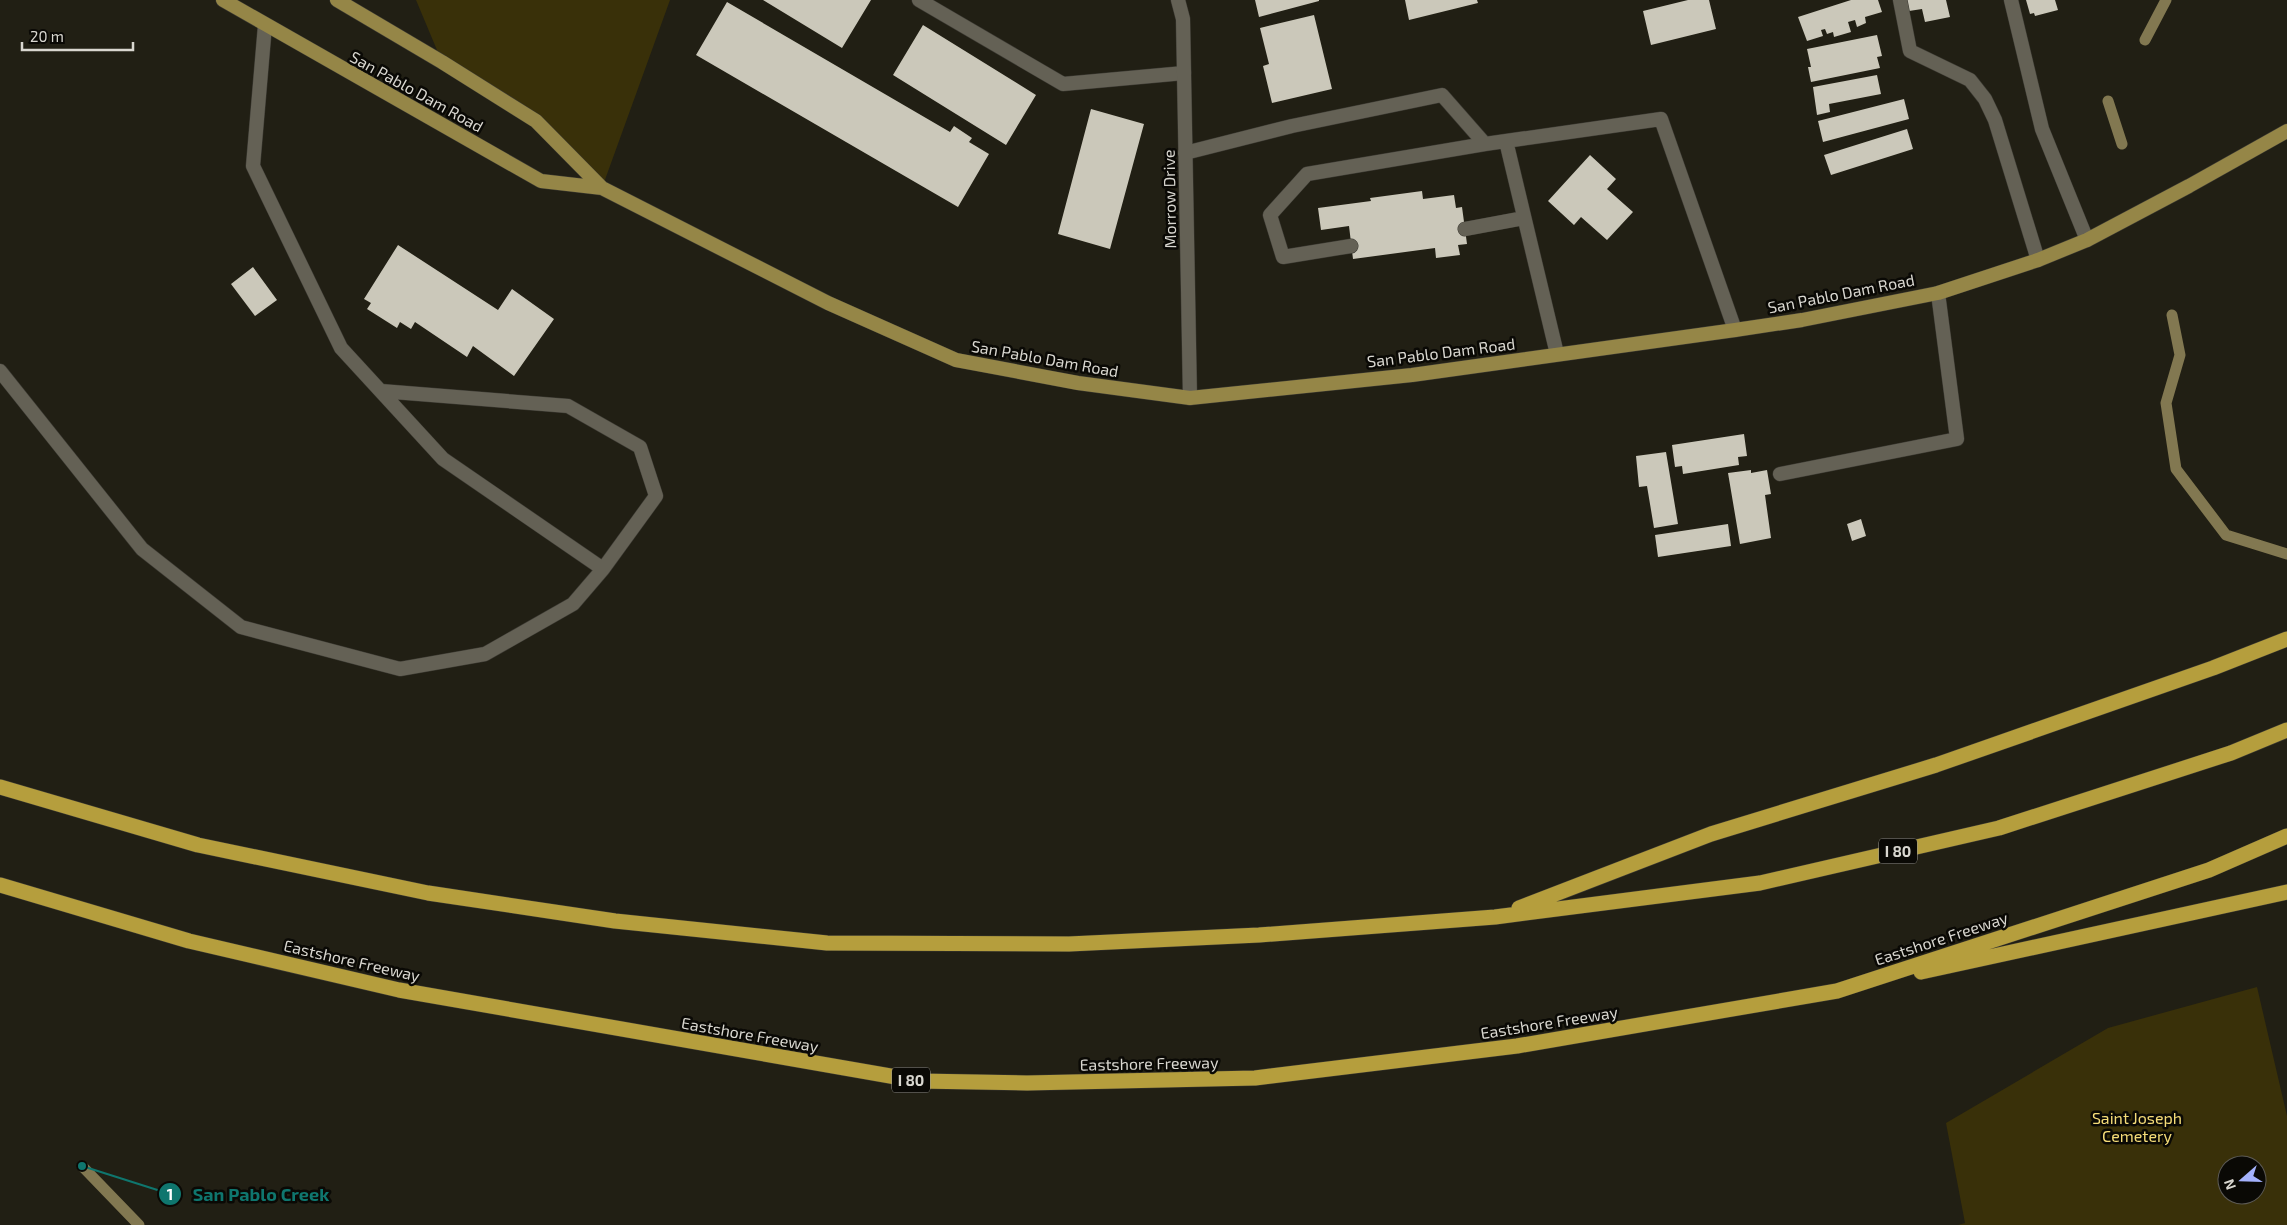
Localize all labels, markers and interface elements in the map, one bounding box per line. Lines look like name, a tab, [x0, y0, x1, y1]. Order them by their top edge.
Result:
scale bar	[22, 20, 134, 52]
text: 20 m	[30, 27, 64, 45]
street label: San Pablo Dam Road	[347, 47, 487, 135]
street label: Morrow Drive	[1159, 149, 1179, 249]
street label: San Pablo Dam Road	[1766, 269, 1916, 317]
street label: San Pablo Dam Road	[1366, 333, 1516, 371]
street label: San Pablo Dam Road	[970, 336, 1120, 380]
road number: I 80	[1879, 838, 1917, 864]
street label: Eastshore Freeway	[1872, 907, 2011, 969]
street label: Eastshore Freeway	[282, 935, 422, 985]
street label: Eastshore Freeway	[1479, 1002, 1620, 1042]
street label: Eastshore Freeway	[680, 1013, 821, 1056]
street label: Eastshore Freeway	[1079, 1052, 1219, 1074]
road number: I 80	[892, 1068, 930, 1092]
park label: Saint Joseph Cemetery	[2092, 1108, 2182, 1145]
north arrow	[2217, 1155, 2267, 1205]
text: N	[2220, 1177, 2239, 1192]
callout: San Pablo Creek	[157, 1178, 339, 1211]
text: San Pablo Creek	[193, 1183, 329, 1205]
text: 1	[167, 1185, 173, 1203]

